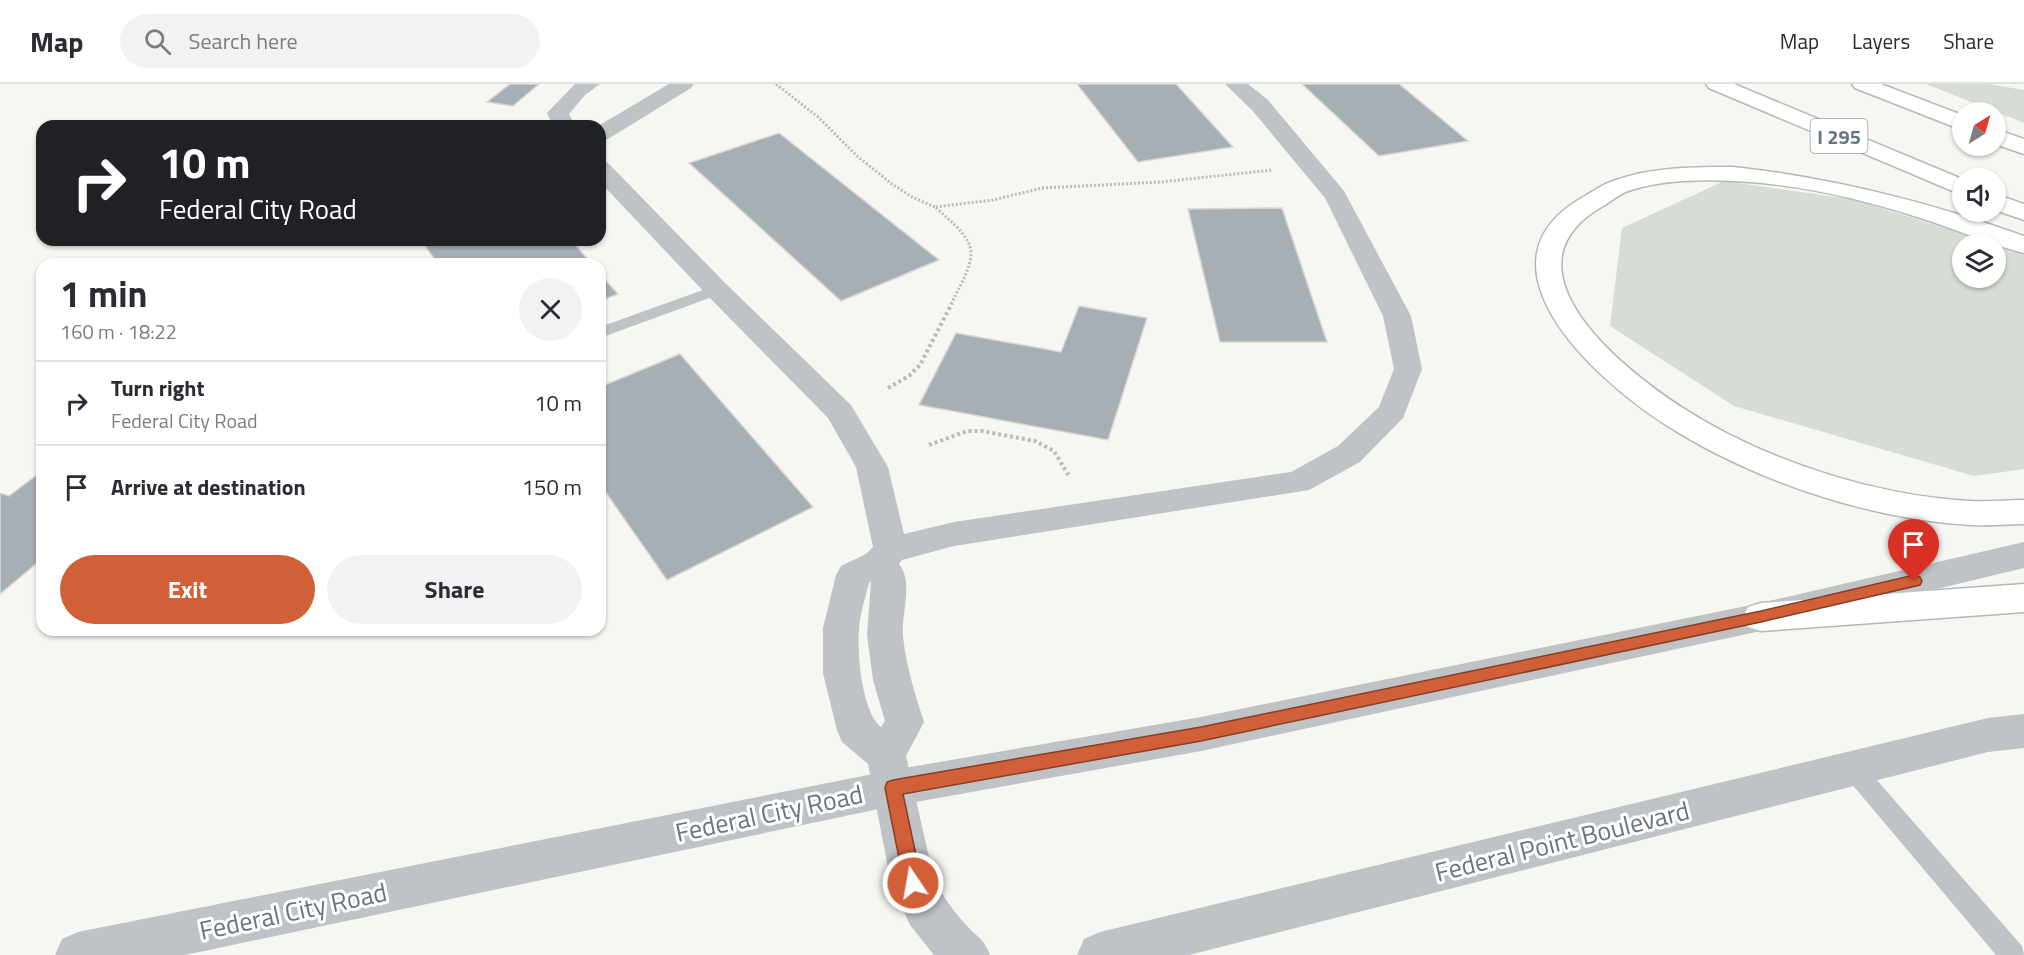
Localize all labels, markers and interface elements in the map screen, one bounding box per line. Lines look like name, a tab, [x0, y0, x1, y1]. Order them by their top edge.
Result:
search box	[120, 14, 540, 68]
text: Map	[30, 20, 84, 63]
text: Search here	[189, 24, 298, 58]
icon: search	[141, 25, 174, 58]
text: Map	[1780, 25, 1819, 57]
text: Layers	[1852, 25, 1910, 57]
text: Share	[1943, 25, 1994, 57]
north arrow	[1952, 102, 2006, 156]
map controls	[1952, 102, 2006, 288]
road number: I 295	[1810, 119, 1868, 153]
text: 10 m	[159, 130, 251, 194]
icon: right	[60, 144, 138, 222]
button: sound	[1952, 168, 2006, 222]
text: Federal City Road	[159, 188, 357, 229]
button: layers	[1952, 234, 2006, 288]
text: 1 min	[60, 266, 147, 321]
button: close	[519, 278, 582, 341]
text: 160 m · 18:22	[60, 316, 177, 347]
text: Turn right	[111, 371, 205, 405]
text: 10 m	[534, 386, 582, 420]
icon: right	[60, 387, 93, 420]
text: Federal City Road	[111, 405, 258, 436]
text: Arrive at destination	[111, 470, 306, 504]
text: 150 m	[522, 470, 582, 504]
icon: arrive	[60, 471, 93, 504]
pin	[1888, 519, 1939, 581]
icon: arrive	[1897, 528, 1930, 561]
button: Exit	[60, 555, 315, 624]
button: Share	[327, 555, 582, 624]
street label: Federal City Road	[672, 774, 866, 852]
street label: Federal Point Boulevard	[1431, 791, 1693, 891]
position arrow	[881, 851, 945, 915]
street label: Federal City Road	[196, 872, 390, 950]

